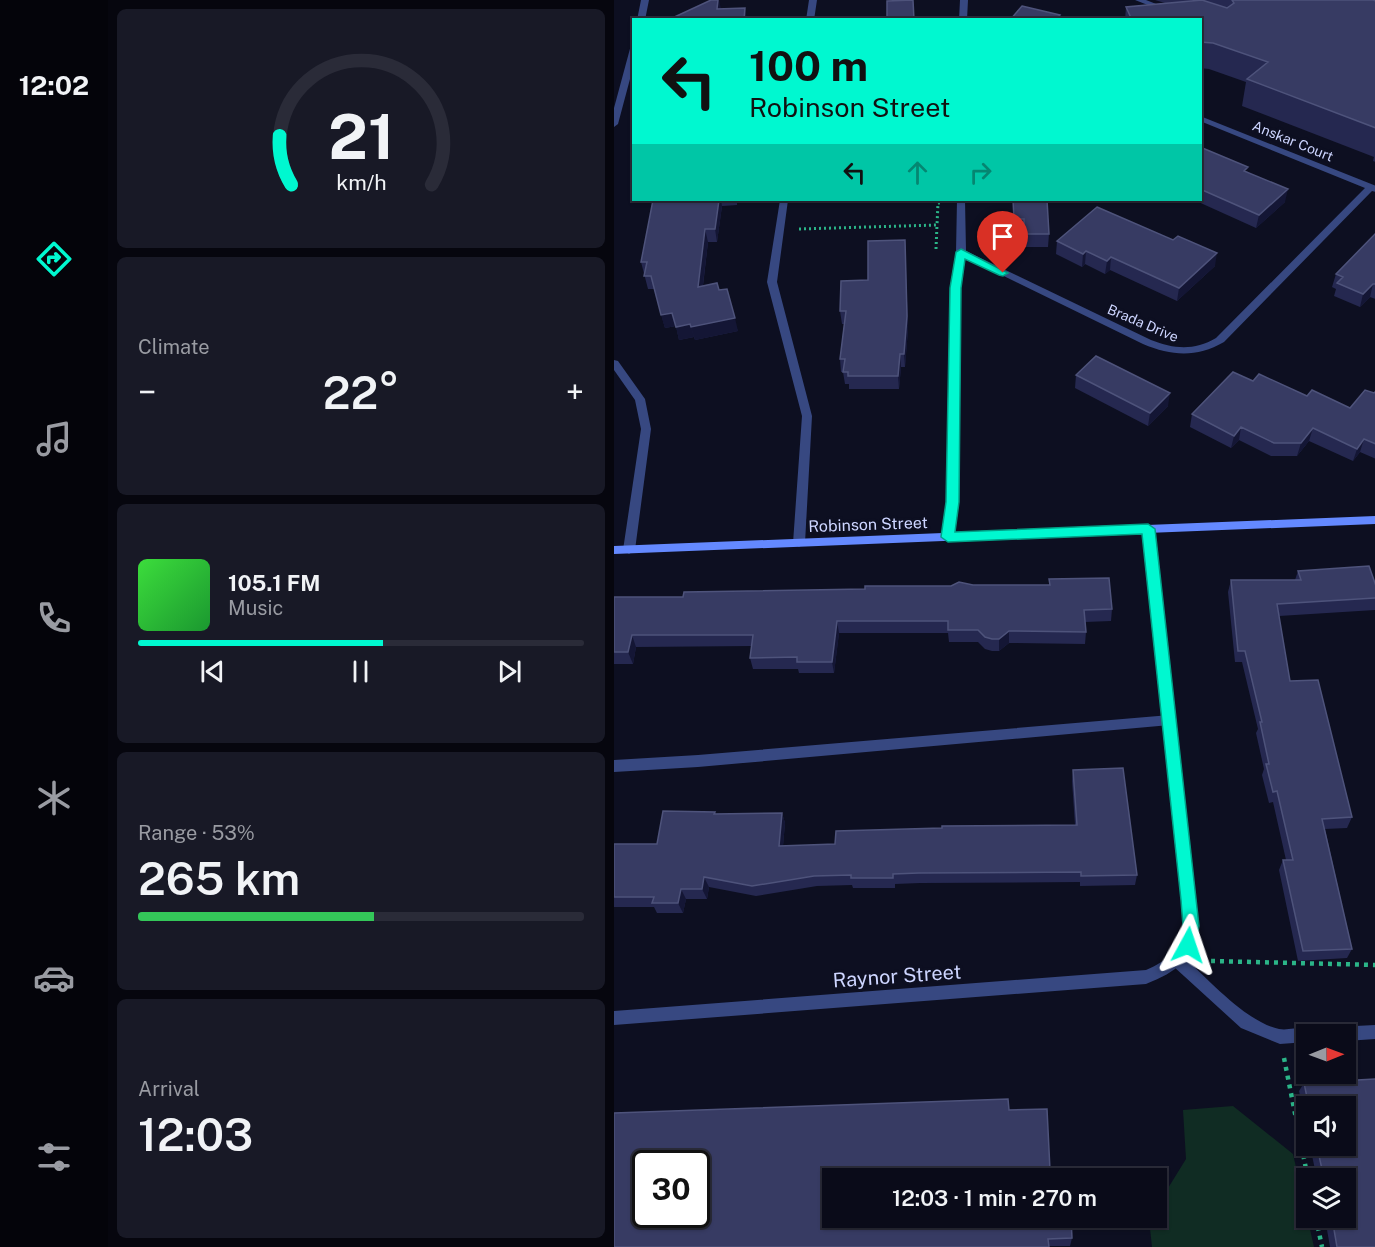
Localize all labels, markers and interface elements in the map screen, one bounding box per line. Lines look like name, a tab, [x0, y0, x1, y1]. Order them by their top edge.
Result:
text: 100 m	[749, 41, 868, 90]
icon: left	[650, 42, 728, 120]
text: 12:02	[19, 69, 89, 101]
text: Robinson Street	[749, 91, 950, 123]
text: 21	[328, 100, 394, 173]
street label: Anskar Court	[1250, 118, 1336, 164]
icon: left	[838, 156, 871, 189]
icon: ahead	[901, 156, 934, 189]
icon: right	[964, 156, 997, 189]
text: km/h	[336, 171, 386, 196]
pin	[977, 211, 1028, 273]
icon: arrive	[986, 220, 1019, 253]
icon: directions	[33, 238, 75, 280]
street label: Brada Drive	[1105, 301, 1181, 345]
text: Climate	[138, 335, 210, 359]
text: 22°	[323, 366, 399, 419]
text: −	[138, 373, 156, 411]
text: +	[566, 373, 584, 411]
icon: music	[33, 418, 75, 460]
street label: Robinson Street	[808, 513, 928, 536]
text: 105.1 FM	[228, 570, 320, 596]
text: Music	[228, 596, 283, 620]
icon: phone	[33, 597, 75, 639]
icon: previous	[196, 655, 229, 688]
icon: pause	[344, 655, 377, 688]
icon: next	[493, 655, 526, 688]
icon: climate	[33, 777, 75, 819]
text: Range · 53%	[138, 821, 255, 845]
text: 265 km	[138, 852, 300, 905]
position arrow	[1156, 913, 1220, 977]
icon: car	[33, 957, 75, 999]
street label: Raynor Street	[832, 960, 962, 992]
north arrow	[1296, 1024, 1356, 1084]
map controls	[1296, 1024, 1356, 1228]
text: Arrival	[138, 1077, 200, 1101]
button: sound	[1296, 1096, 1356, 1156]
text: 12:03	[138, 1108, 253, 1161]
icon: filters	[33, 1136, 75, 1178]
speed limit sign: 30	[632, 1150, 710, 1228]
button: layers	[1296, 1168, 1356, 1228]
text: 12:03 · 1 min · 270 m	[892, 1185, 1097, 1211]

